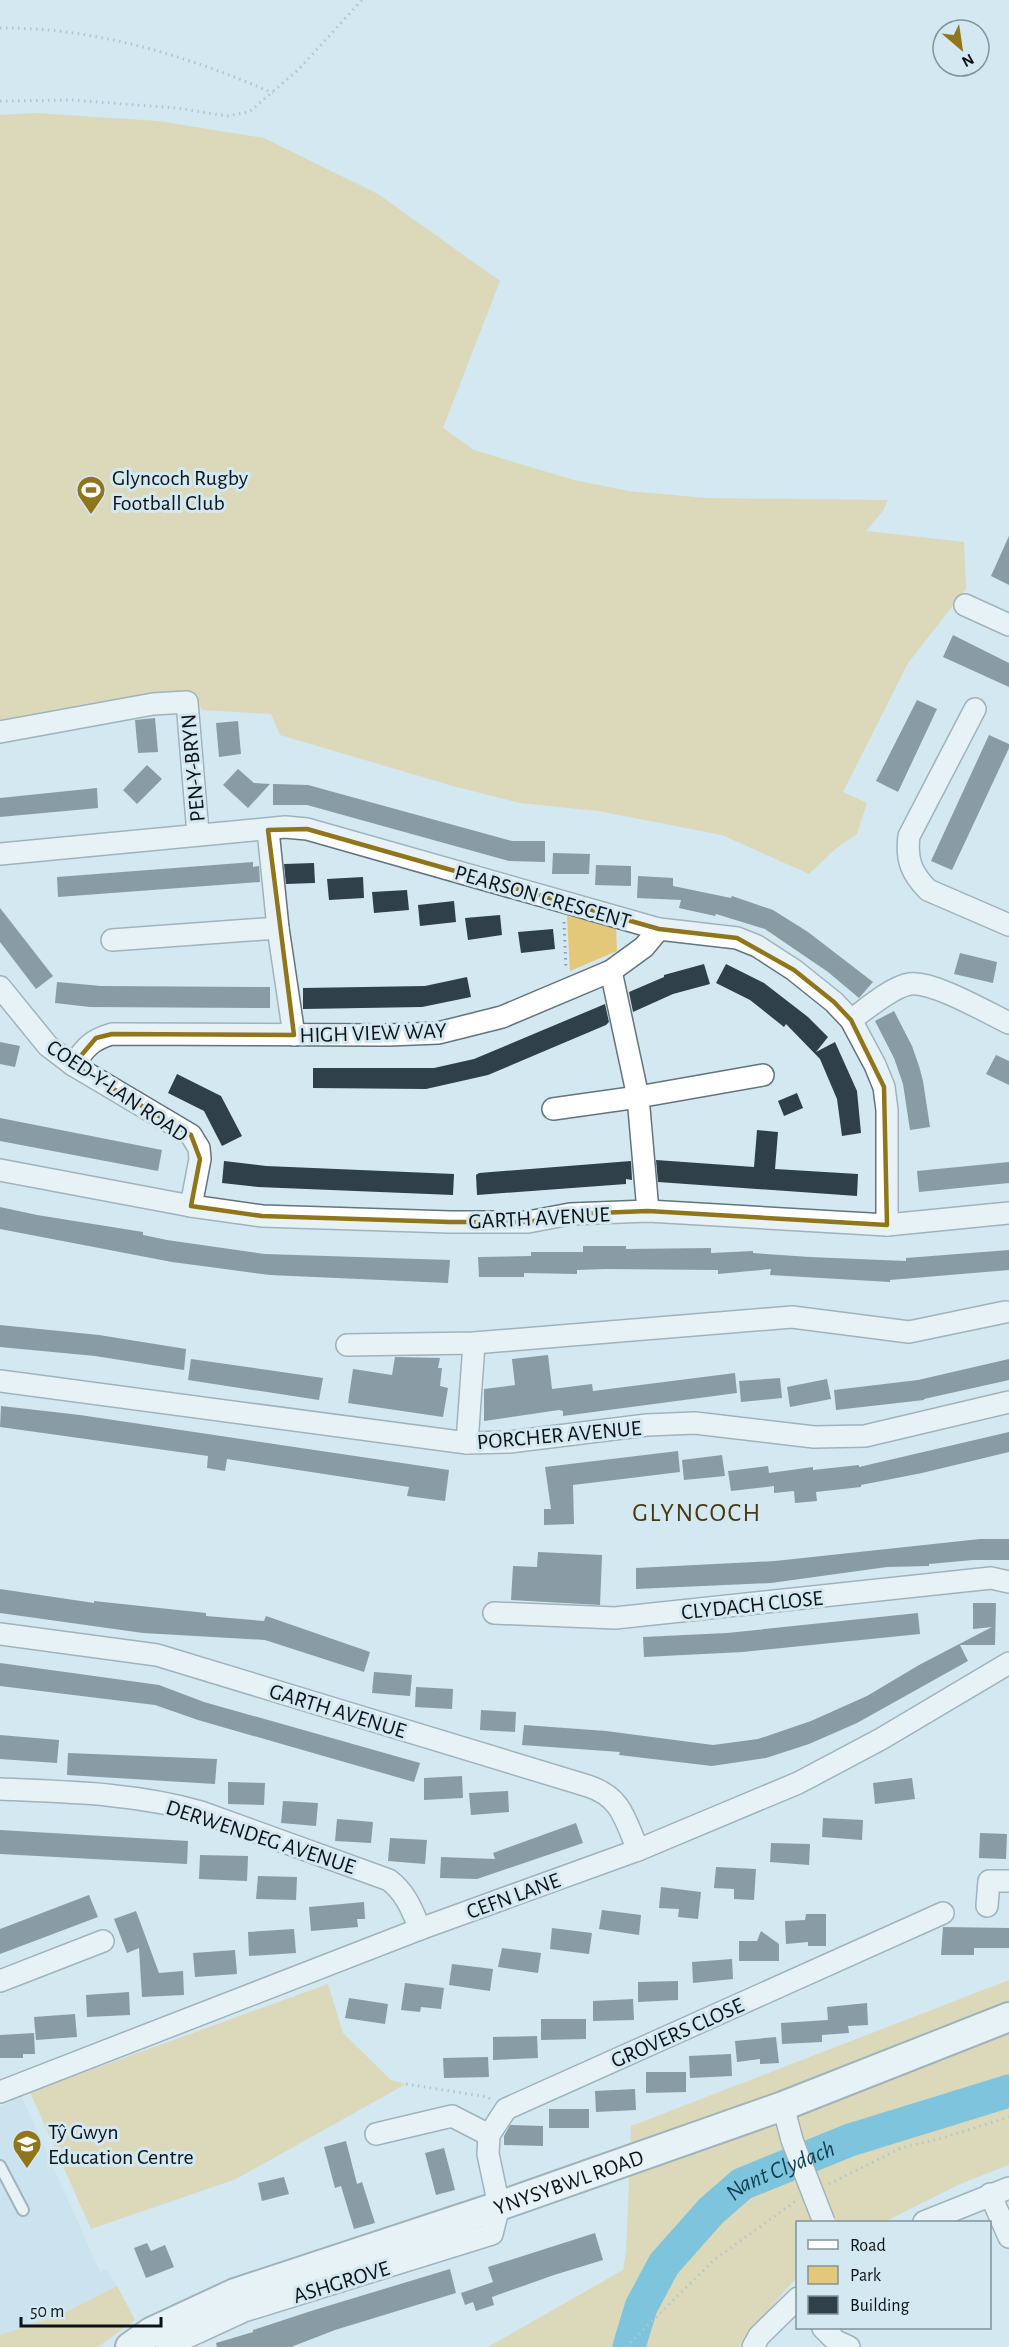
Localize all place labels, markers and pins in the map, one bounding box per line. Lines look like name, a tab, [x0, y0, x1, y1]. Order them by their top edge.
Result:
place label: Glyncoch Rugby Football Club	[112, 467, 249, 514]
sports icon: Glyncoch Rugby Football Club	[75, 474, 107, 516]
place label: Tŷ Gwyn Education Centre	[48, 2121, 194, 2168]
school or university icon: Tŷ Gwyn Education Centre	[11, 2128, 43, 2170]

